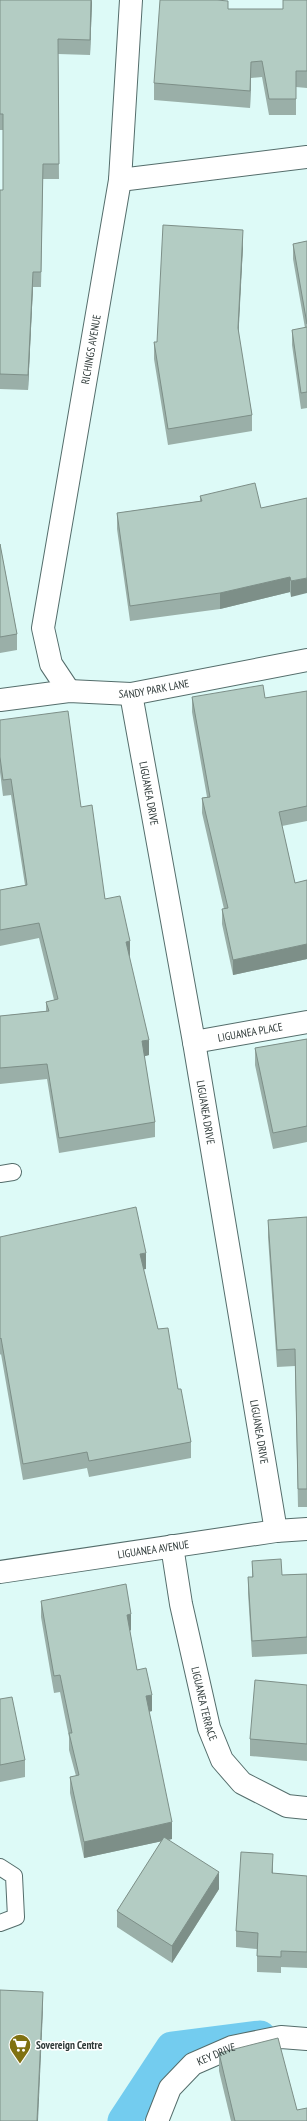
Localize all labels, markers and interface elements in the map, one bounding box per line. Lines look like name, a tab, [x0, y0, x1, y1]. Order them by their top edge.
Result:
street label: RICHINGS AVENUE	[78, 313, 104, 385]
street label: SANDY PARK LANE	[118, 676, 191, 701]
street label: LIGUANEA DRIVE	[136, 760, 162, 827]
street label: LIGUANEA PLACE	[217, 1019, 284, 1045]
street label: LIGUANEA DRIVE	[194, 1079, 218, 1146]
street label: LIGUANEA DRIVE	[247, 1399, 272, 1465]
street label: LIGUANEA AVENUE	[117, 1537, 190, 1561]
street label: LIGUANEA TERRACE	[188, 1665, 221, 1743]
supermarket icon: Sovereign Centre	[7, 2032, 33, 2065]
place label: Sovereign Centre	[36, 2038, 103, 2052]
street label: KEY DRIVE	[195, 2039, 237, 2068]

